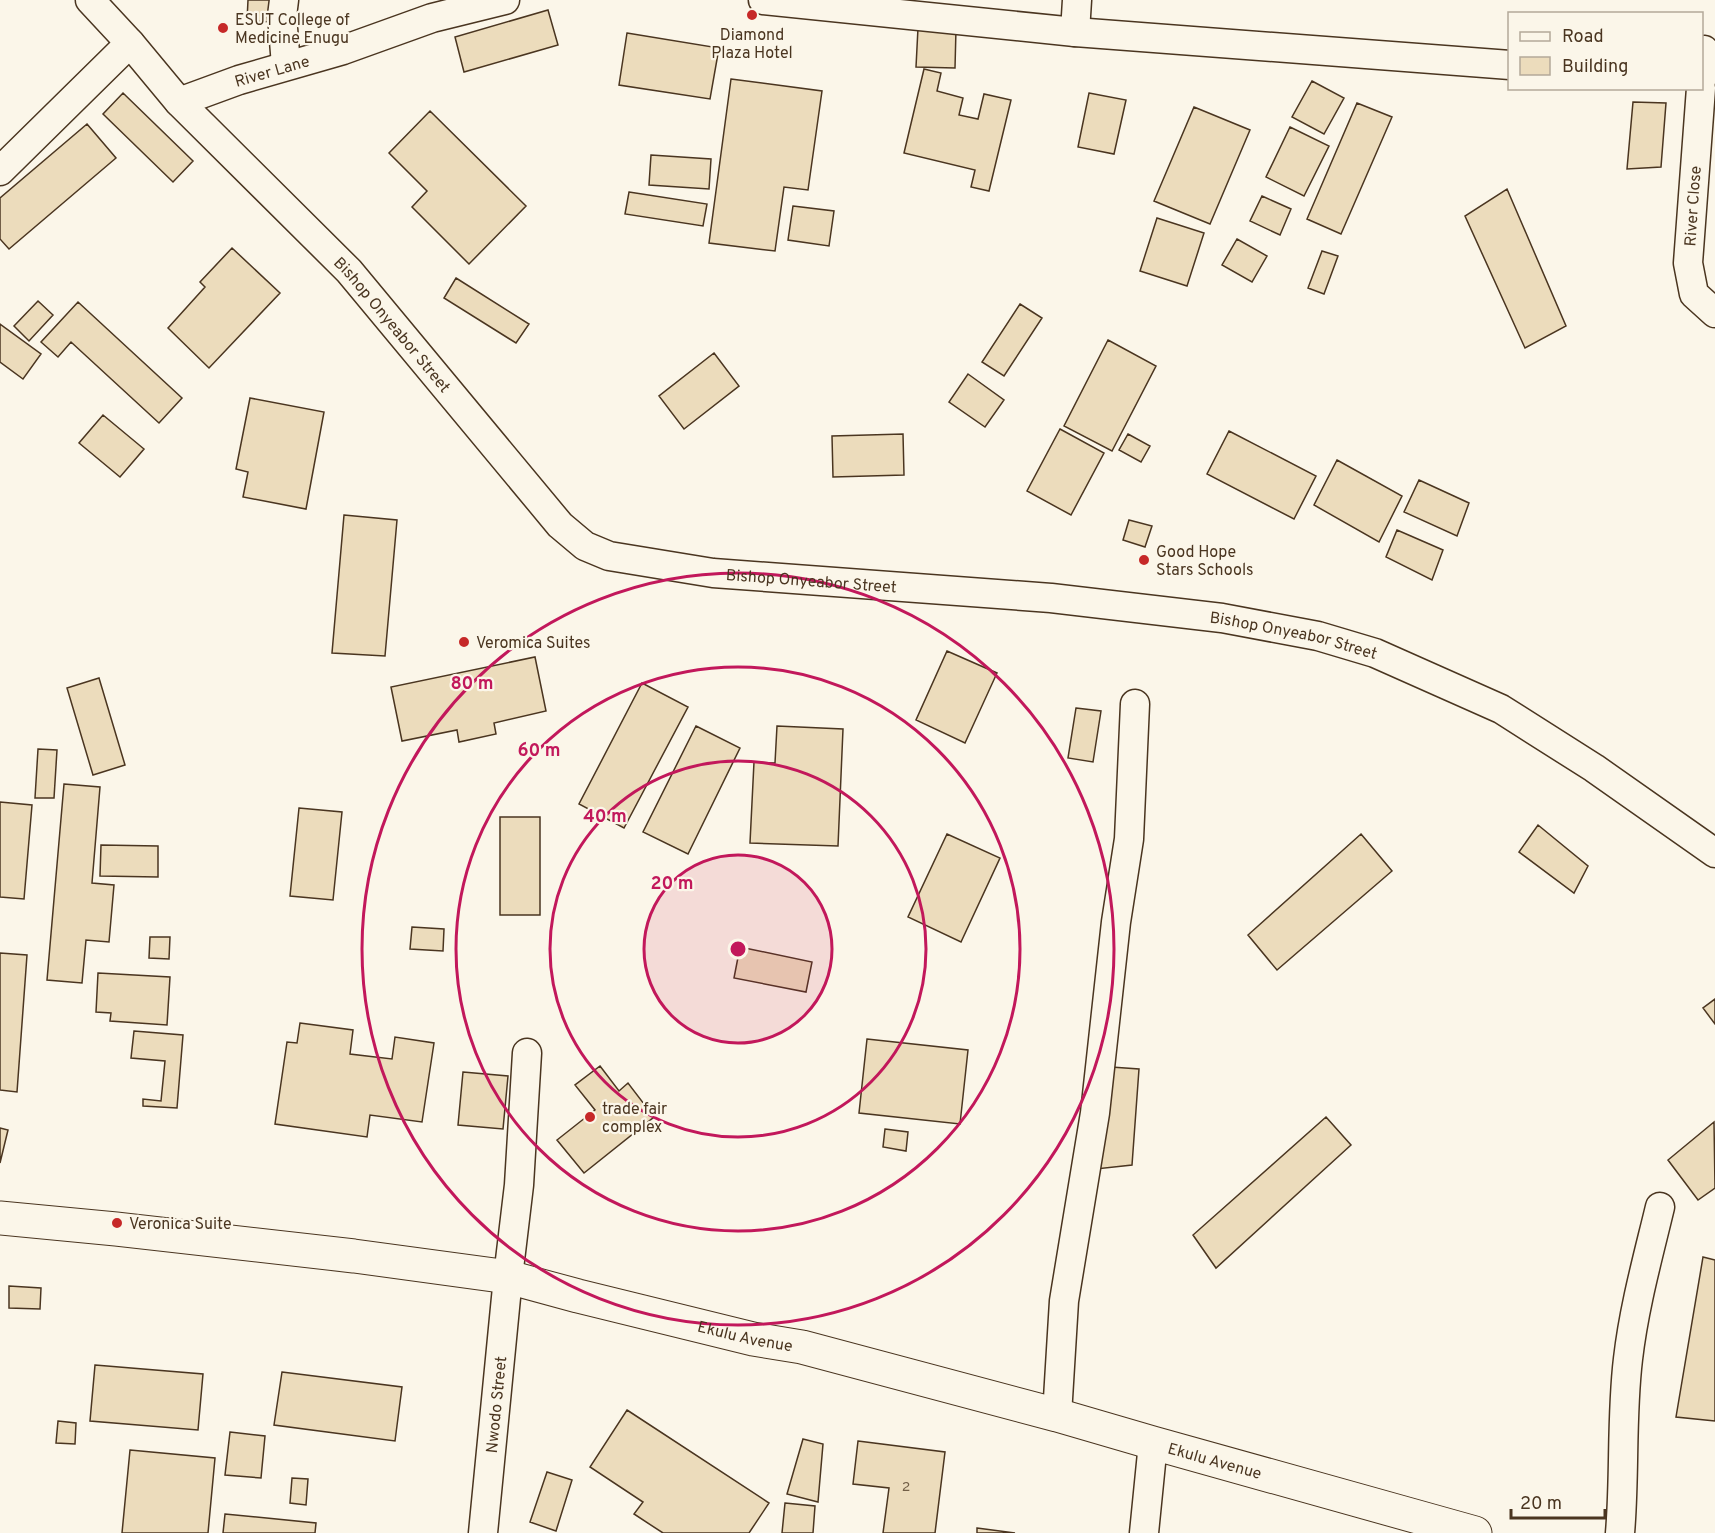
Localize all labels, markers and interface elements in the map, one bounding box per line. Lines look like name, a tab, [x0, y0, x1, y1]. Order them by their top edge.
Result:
marker: Diamond Plaza Hotel	[745, 8, 759, 22]
place label: ESUT College of Medicine Enugu	[235, 11, 350, 49]
legend	[1508, 12, 1703, 90]
marker: ESUT College of Medicine Enugu	[216, 21, 230, 35]
place label: Diamond Plaza Hotel	[711, 26, 793, 64]
text: Road	[1562, 26, 1604, 49]
street label: River Lane	[233, 52, 312, 93]
text: Building	[1562, 56, 1628, 79]
street label: River Close	[1681, 165, 1707, 247]
street label: Bishop Onyeabor Street	[329, 253, 454, 398]
place label: Good Hope Stars Schools	[1156, 543, 1254, 581]
marker: Good Hope Stars Schools	[1137, 553, 1151, 567]
street label: Bishop Onyeabor Street	[725, 566, 897, 599]
street label: Bishop Onyeabor Street	[1209, 609, 1379, 665]
place label: Veromica Suites	[476, 634, 590, 654]
marker: Veromica Suites	[457, 635, 471, 649]
text: 80 m	[450, 673, 494, 696]
text: 60 m	[517, 740, 561, 763]
text: 40 m	[583, 806, 627, 829]
text: 20 m	[650, 873, 694, 896]
centre of rings	[728, 939, 748, 959]
place label: trade fair complex	[602, 1100, 667, 1138]
marker: trade fair complex	[583, 1110, 597, 1124]
place label: Veronica Suite	[129, 1215, 232, 1235]
marker: Veronica Suite	[110, 1216, 124, 1230]
street label: Ekulu Avenue	[695, 1318, 794, 1357]
street label: Nwodo Street	[483, 1355, 512, 1454]
street label: Ekulu Avenue	[1165, 1440, 1264, 1485]
house number: 2	[902, 1479, 910, 1496]
scale bar	[1511, 1482, 1606, 1520]
text: 20 m	[1520, 1493, 1562, 1516]

